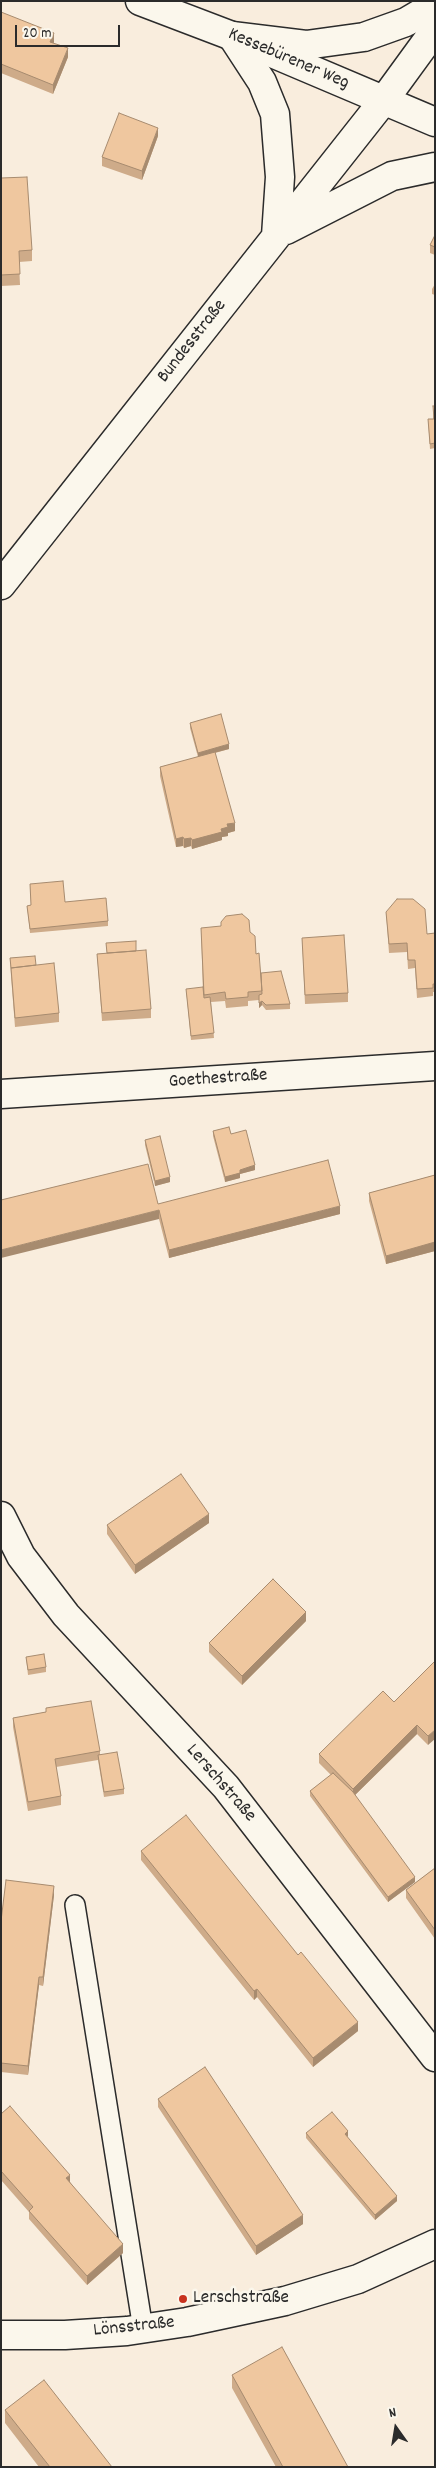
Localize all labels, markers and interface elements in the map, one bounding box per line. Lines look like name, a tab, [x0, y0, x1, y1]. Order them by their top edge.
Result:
scale bar	[18, 15, 122, 47]
text: 20 m	[23, 23, 51, 45]
street label: Kessebürener Weg	[224, 24, 352, 96]
street label: Bundesstraße	[153, 296, 233, 388]
street label: Goethestraße	[168, 1065, 268, 1095]
street label: Lerschstraße	[180, 1740, 260, 1828]
place label: Lerschstraße	[193, 2288, 289, 2310]
marker: Lerschstraße	[177, 2293, 189, 2305]
street label: Lönsstraße	[92, 2312, 176, 2344]
north arrow	[371, 2403, 421, 2453]
text: N	[387, 2403, 398, 2424]

